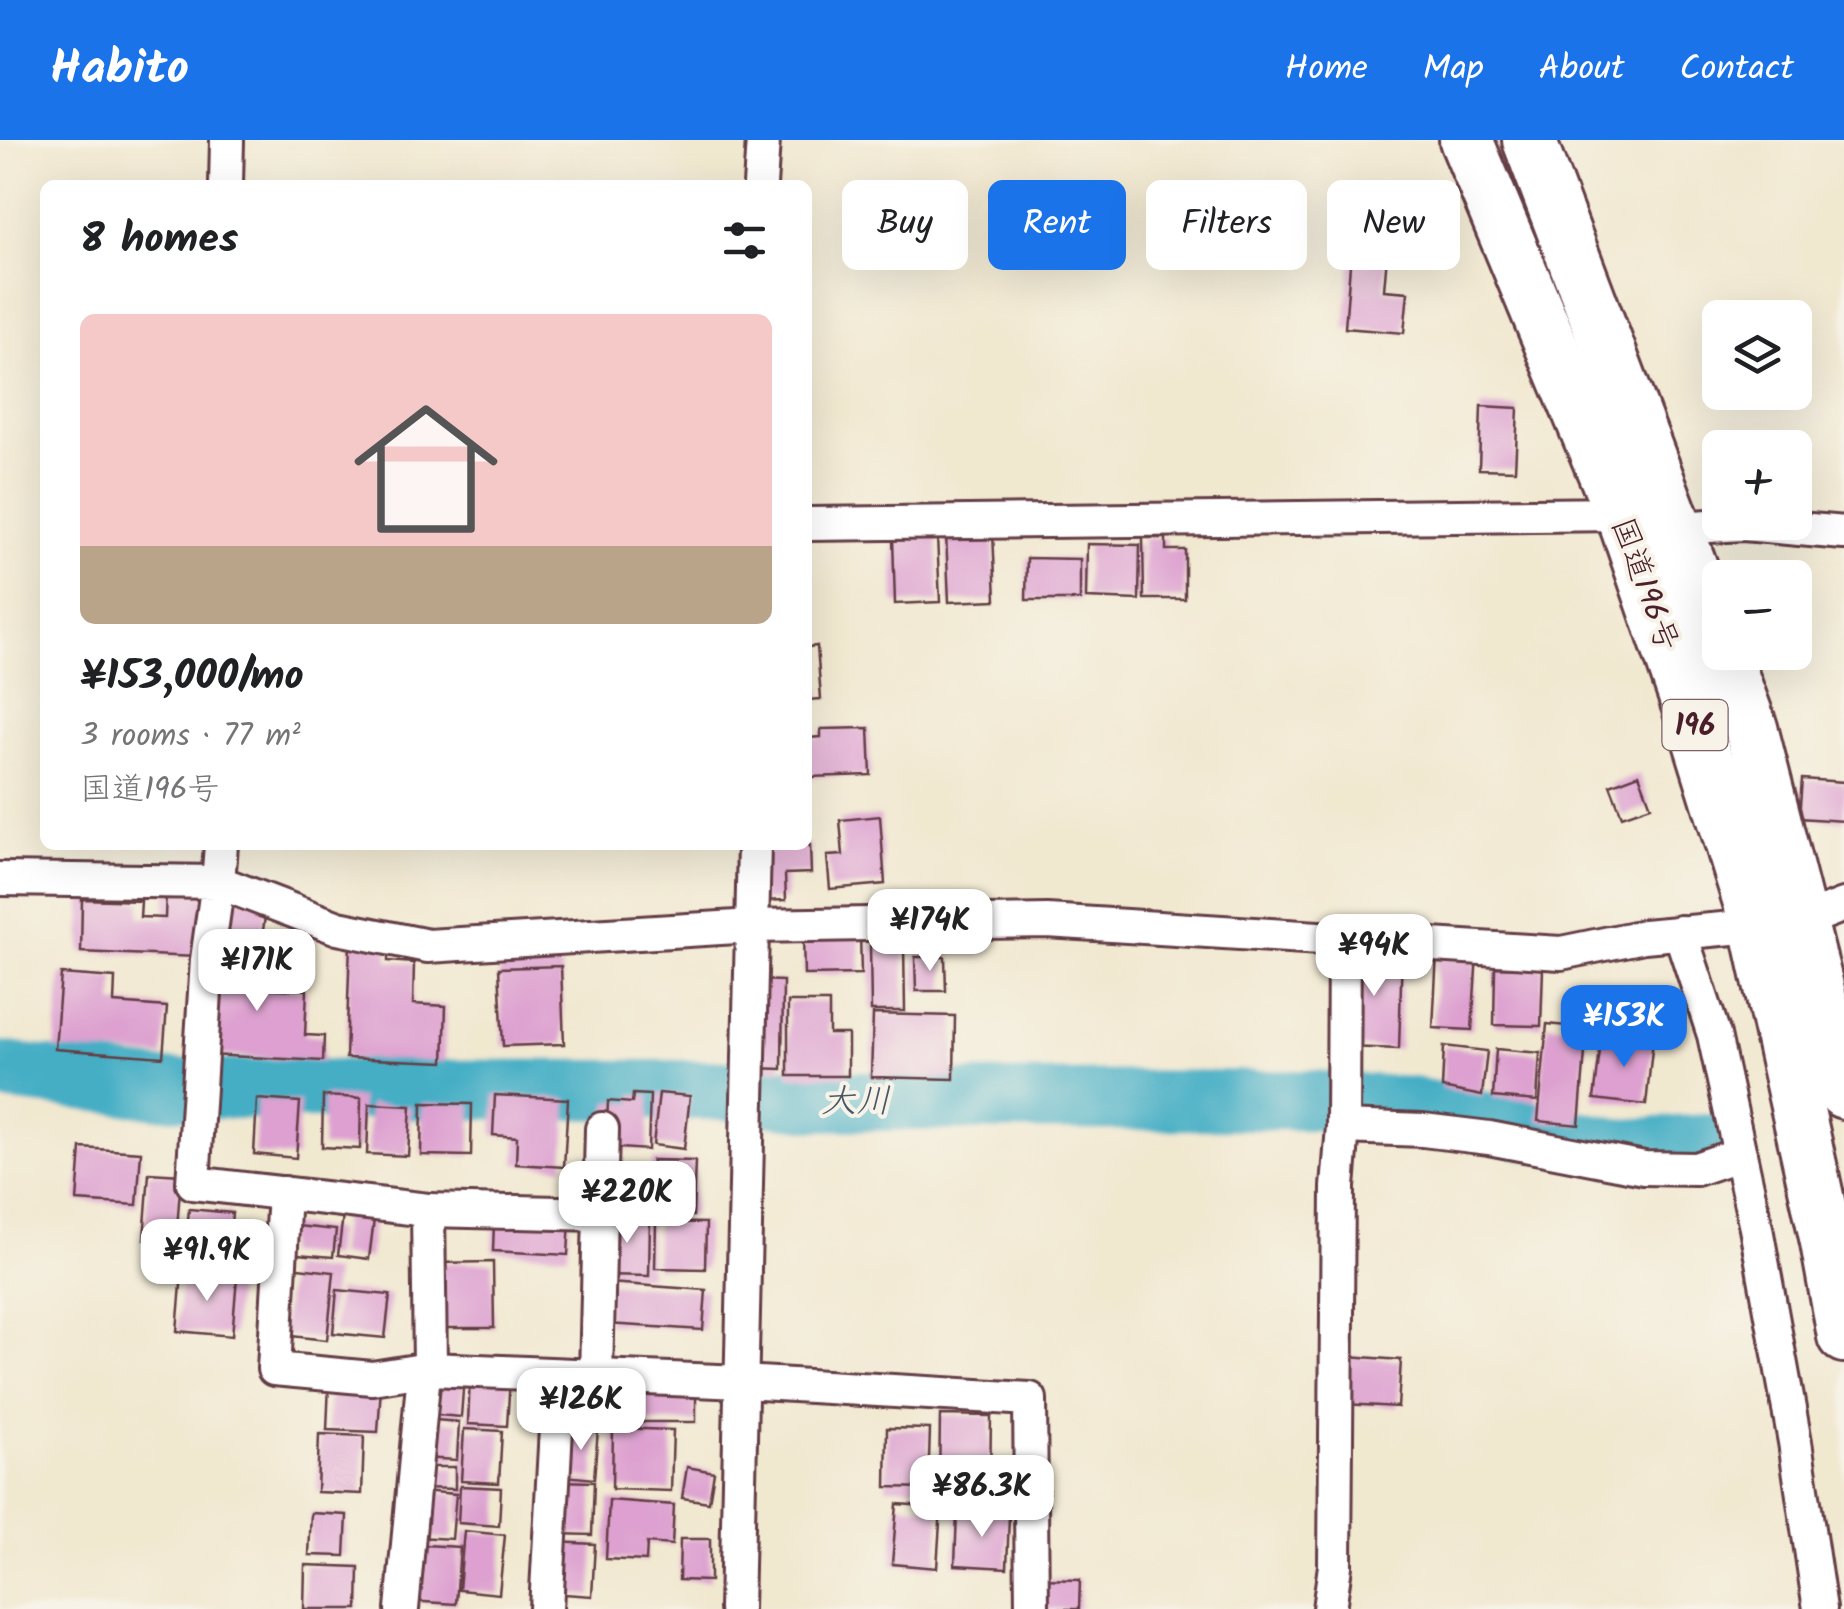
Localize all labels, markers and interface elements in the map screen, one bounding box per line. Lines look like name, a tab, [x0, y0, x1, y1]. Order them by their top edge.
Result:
text: Habito	[50, 32, 189, 108]
text: Home	[1285, 42, 1368, 98]
text: Map	[1423, 42, 1484, 98]
text: About	[1539, 42, 1624, 98]
text: Contact	[1679, 42, 1794, 98]
chip: Buy	[842, 180, 968, 270]
chip: Rent	[988, 180, 1126, 270]
chip: Filters	[1146, 180, 1307, 270]
chip: New	[1327, 180, 1460, 270]
text: 8 homes	[80, 207, 238, 274]
icon: filters	[717, 213, 772, 268]
map controls	[1702, 300, 1812, 670]
button: layers	[1702, 300, 1812, 410]
icon: home	[336, 379, 516, 559]
button: +	[1702, 430, 1812, 540]
street label: 国道196号	[1596, 511, 1691, 659]
button: −	[1702, 560, 1812, 670]
text: ¥153,000/mo	[80, 644, 304, 711]
road number: 196	[1662, 700, 1728, 750]
text: 3 rooms · 77 m²	[80, 711, 301, 762]
text: 国道196号	[80, 765, 219, 816]
pin: ¥174K	[860, 889, 1000, 974]
text: ¥174K	[889, 896, 971, 947]
pin: ¥94K	[1315, 914, 1433, 999]
text: ¥94K	[1338, 921, 1410, 972]
pin: ¥171K	[187, 929, 327, 1014]
text: ¥171K	[220, 936, 294, 987]
pin: ¥153K	[1554, 985, 1694, 1070]
text: ¥153K	[1583, 992, 1665, 1043]
water label: 大川	[821, 1075, 891, 1131]
pin: ¥220K	[557, 1161, 697, 1246]
text: ¥220K	[581, 1168, 673, 1219]
pin: ¥91.9K	[126, 1219, 288, 1304]
text: ¥91.9K	[163, 1226, 251, 1277]
pin: ¥126K	[511, 1368, 651, 1453]
text: ¥126K	[539, 1375, 623, 1426]
pin: ¥86.3K	[901, 1455, 1063, 1540]
text: ¥86.3K	[932, 1462, 1032, 1513]

